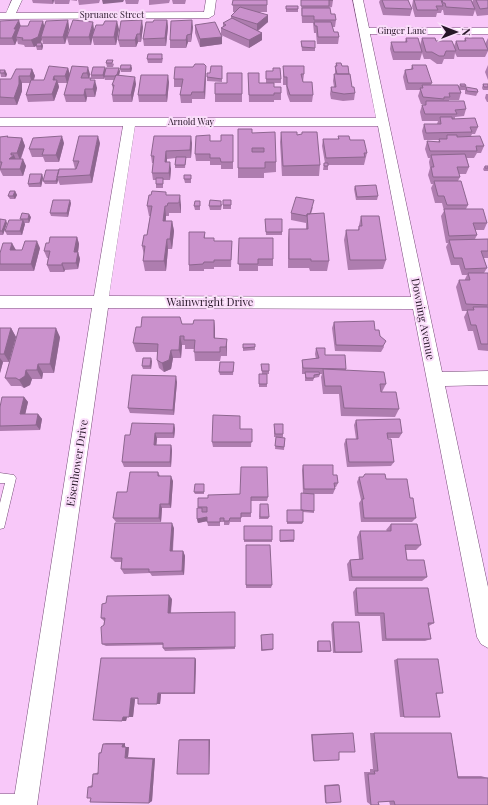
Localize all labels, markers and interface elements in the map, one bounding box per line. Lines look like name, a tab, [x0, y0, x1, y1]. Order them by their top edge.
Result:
street label: Spruance Street	[80, 8, 145, 20]
north arrow	[436, 12, 476, 52]
street label: Ginger Lane	[377, 24, 427, 36]
text: N	[459, 28, 474, 36]
street label: Arnold Way	[167, 115, 215, 127]
street label: Downing Avenue	[408, 277, 439, 362]
street label: Wainwright Drive	[166, 294, 254, 309]
street label: Eisenhower Drive	[62, 418, 91, 507]

